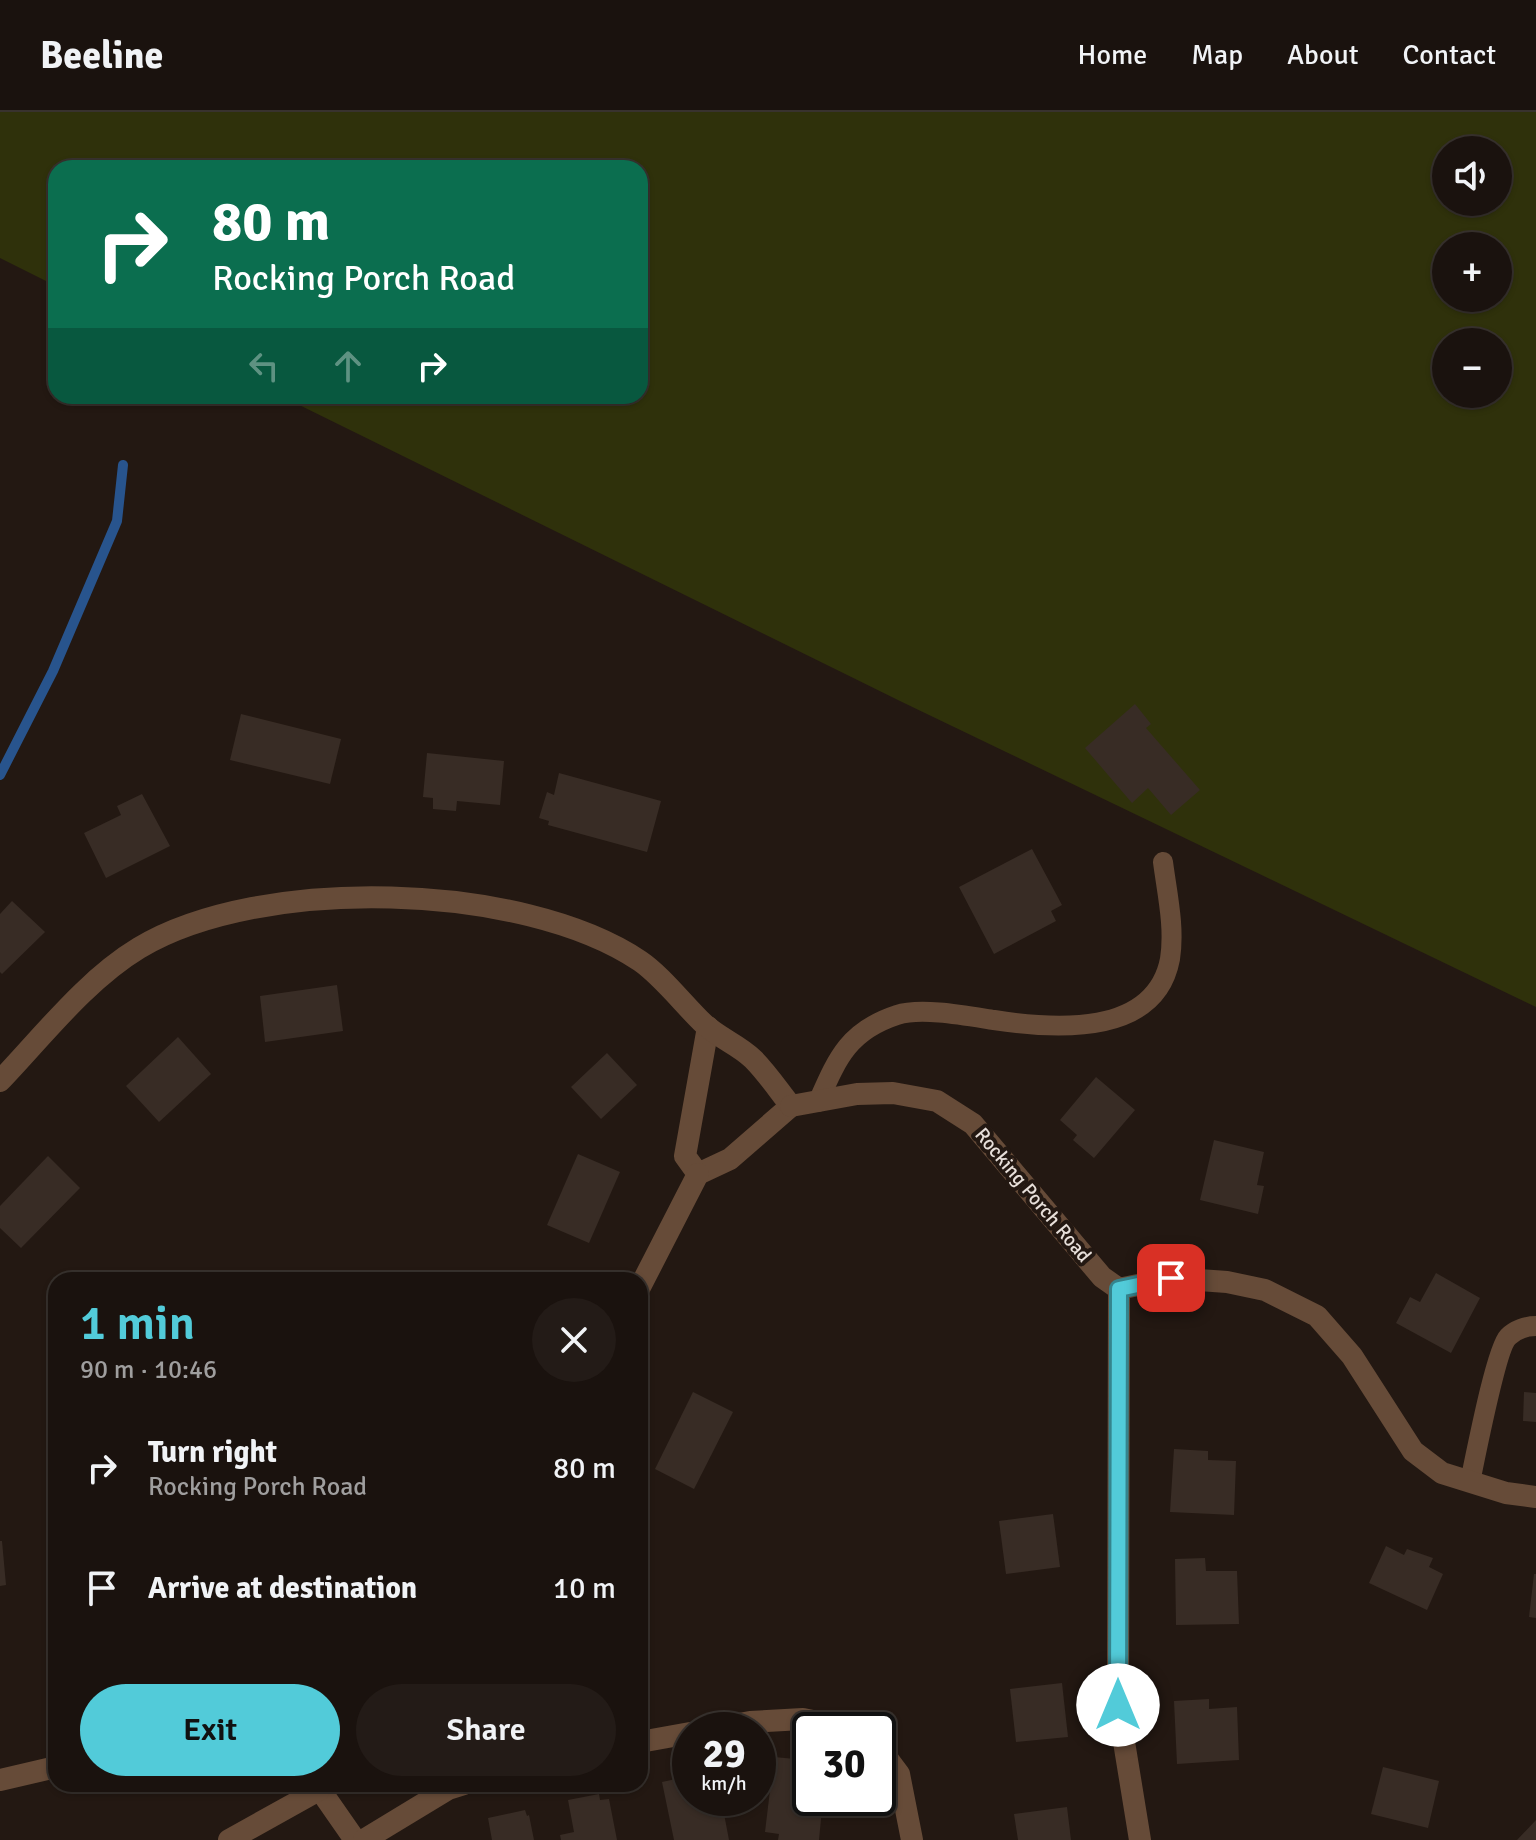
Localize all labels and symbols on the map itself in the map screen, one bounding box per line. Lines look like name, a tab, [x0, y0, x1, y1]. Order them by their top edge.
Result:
street label: Rocking Porch Road	[969, 1122, 1097, 1268]
pin	[1137, 1244, 1205, 1312]
position arrow	[1076, 1663, 1160, 1747]
speed limit sign: 30	[792, 1712, 896, 1816]

